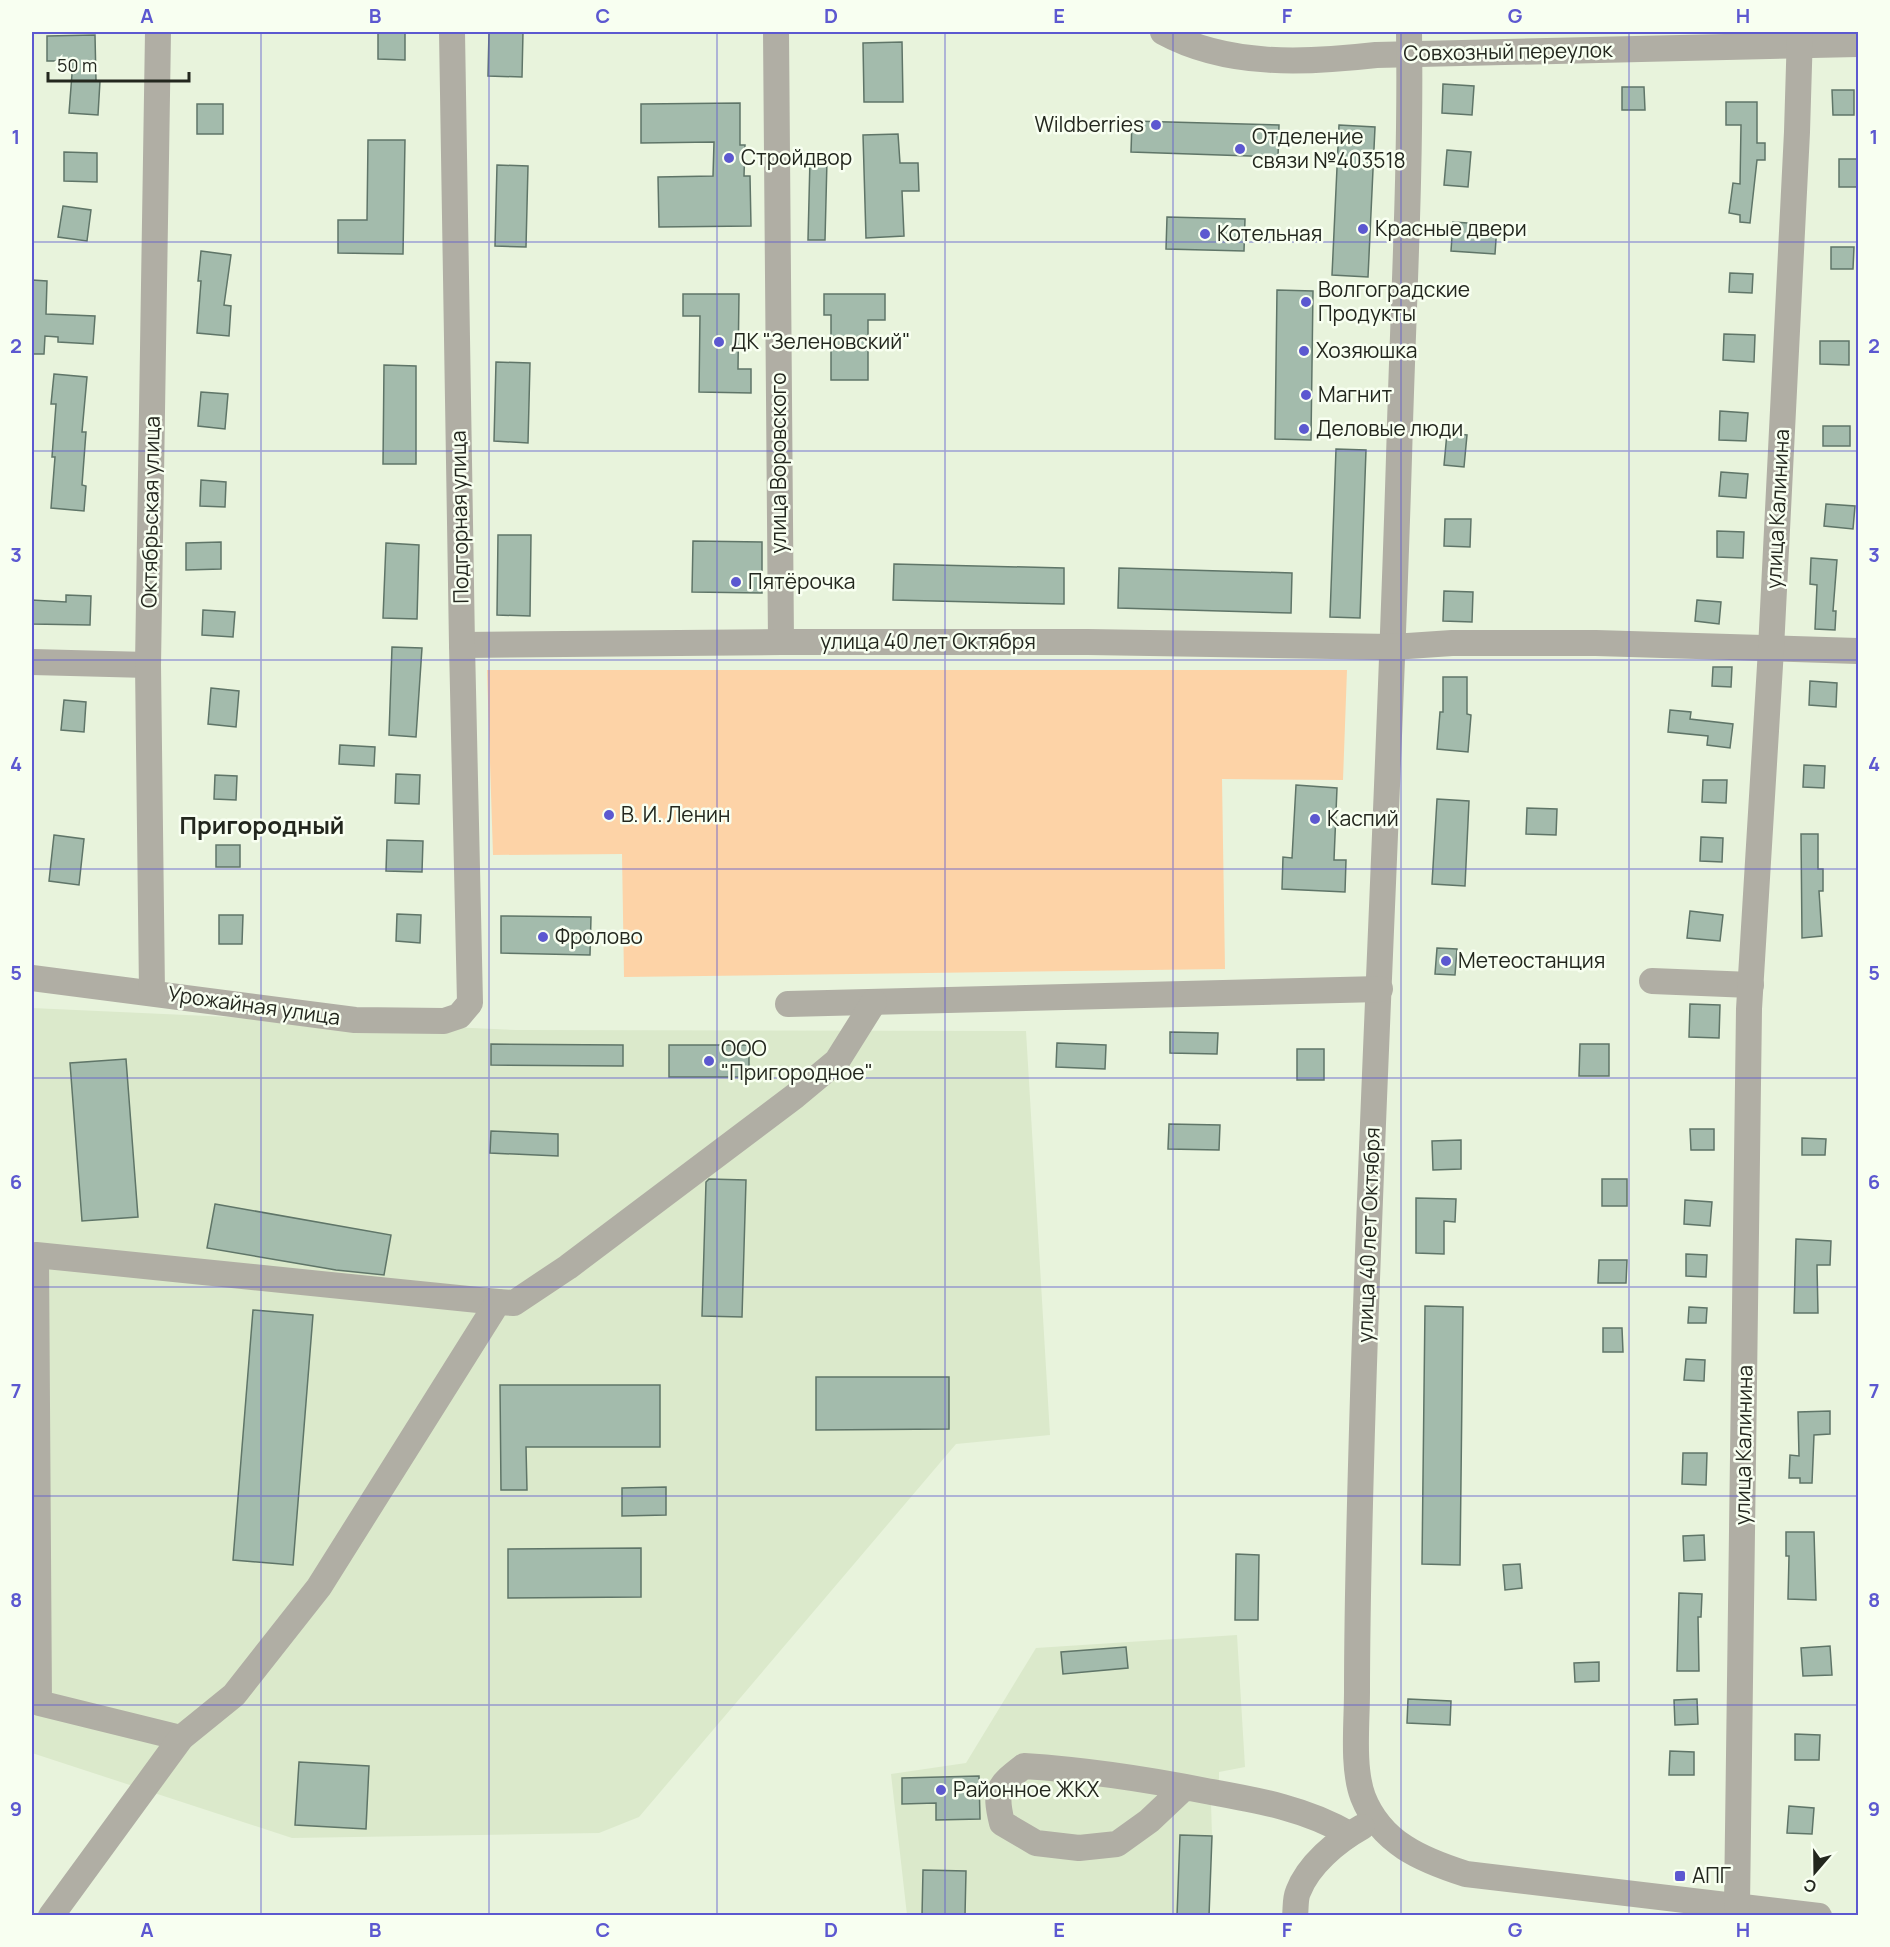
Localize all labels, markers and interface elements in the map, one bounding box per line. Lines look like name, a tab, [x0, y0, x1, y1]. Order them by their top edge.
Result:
text: A	[140, 2, 154, 29]
text: B	[369, 2, 382, 29]
text: C	[596, 2, 610, 29]
text: D	[824, 2, 838, 29]
text: E	[1053, 2, 1065, 29]
text: F	[1282, 2, 1293, 29]
text: G	[1508, 2, 1523, 29]
text: H	[1736, 2, 1750, 29]
street label: Совхозный переулок	[1403, 35, 1613, 67]
scale bar	[48, 45, 189, 83]
text: 50 m	[57, 53, 97, 77]
place label: Wildberries	[1034, 110, 1144, 138]
marker: Wildberries	[1149, 118, 1163, 132]
place label: Отделение связи №403518	[1252, 122, 1406, 174]
text: 1	[12, 123, 20, 150]
text: 1	[1870, 123, 1878, 150]
marker: Отделение связи №403518	[1233, 142, 1247, 156]
place label: Стройдвор	[741, 143, 852, 171]
marker: Стройдвор	[722, 151, 736, 165]
place label: Красные двери	[1375, 214, 1527, 242]
place label: Котельная	[1217, 219, 1322, 247]
marker: Красные двери	[1356, 222, 1370, 236]
marker: Котельная	[1198, 227, 1212, 241]
place label: Волгоградские Продукты	[1318, 275, 1470, 327]
marker: Волгоградские Продукты	[1299, 295, 1313, 309]
place label: ДК "Зеленовский"	[731, 327, 910, 355]
text: 2	[10, 332, 22, 359]
text: 2	[1868, 332, 1880, 359]
marker: ДК "Зеленовский"	[712, 335, 726, 349]
place label: Хозяюшка	[1316, 336, 1417, 364]
marker: Хозяюшка	[1297, 344, 1311, 358]
street label: улица Воровского	[764, 372, 792, 554]
place label: Магнит	[1318, 380, 1392, 408]
marker: Магнит	[1299, 388, 1313, 402]
place label: Деловые люди	[1316, 414, 1463, 442]
street label: Октябрьская улица	[134, 416, 166, 608]
marker: Деловые люди	[1297, 422, 1311, 436]
street label: улица Калинина	[1759, 428, 1795, 590]
street label: Подгорная улица	[443, 430, 475, 604]
text: 3	[10, 541, 22, 568]
text: 3	[1868, 541, 1880, 568]
place label: Пятёрочка	[748, 567, 855, 595]
marker: Пятёрочка	[729, 575, 743, 589]
street label: улица 40 лет Октября	[820, 627, 1036, 655]
text: 4	[10, 750, 22, 777]
text: 4	[1868, 750, 1880, 777]
place label: В. И. Ленин	[621, 800, 730, 828]
place label: Каспий	[1327, 804, 1399, 832]
district label: Пригородный	[180, 808, 344, 841]
marker: В. И. Ленин	[602, 808, 616, 822]
marker: Каспий	[1308, 812, 1322, 826]
place label: Фролово	[555, 922, 643, 950]
marker: Фролово	[536, 930, 550, 944]
place label: Метеостанция	[1458, 946, 1605, 974]
marker: Метеостанция	[1439, 954, 1453, 968]
text: 5	[10, 959, 22, 986]
text: 5	[1868, 959, 1880, 986]
street label: Урожайная улица	[166, 979, 342, 1031]
place label: ООО "Пригородное"	[721, 1034, 873, 1086]
marker: ООО "Пригородное"	[702, 1054, 716, 1068]
street label: улица 40 лет Октября	[1350, 1127, 1386, 1343]
text: 6	[10, 1168, 22, 1195]
text: 6	[1868, 1168, 1880, 1195]
street label: улица Калинина	[1728, 1365, 1758, 1525]
text: 7	[11, 1377, 21, 1404]
text: 7	[1869, 1377, 1879, 1404]
text: 8	[10, 1586, 22, 1613]
text: 8	[1868, 1586, 1880, 1613]
place label: Районное ЖКХ	[953, 1775, 1100, 1803]
marker: Районное ЖКХ	[934, 1783, 948, 1797]
text: 9	[10, 1795, 22, 1822]
text: 9	[1868, 1795, 1880, 1822]
north arrow	[1785, 1842, 1845, 1902]
place label: АПГ	[1692, 1861, 1731, 1889]
marker: АПГ	[1673, 1869, 1687, 1883]
text: С	[1800, 1874, 1819, 1898]
text: A	[140, 1916, 154, 1943]
text: B	[369, 1916, 382, 1943]
text: C	[596, 1916, 610, 1943]
text: D	[824, 1916, 838, 1943]
text: E	[1053, 1916, 1065, 1943]
text: F	[1282, 1916, 1293, 1943]
text: G	[1508, 1916, 1523, 1943]
text: H	[1736, 1916, 1750, 1943]

